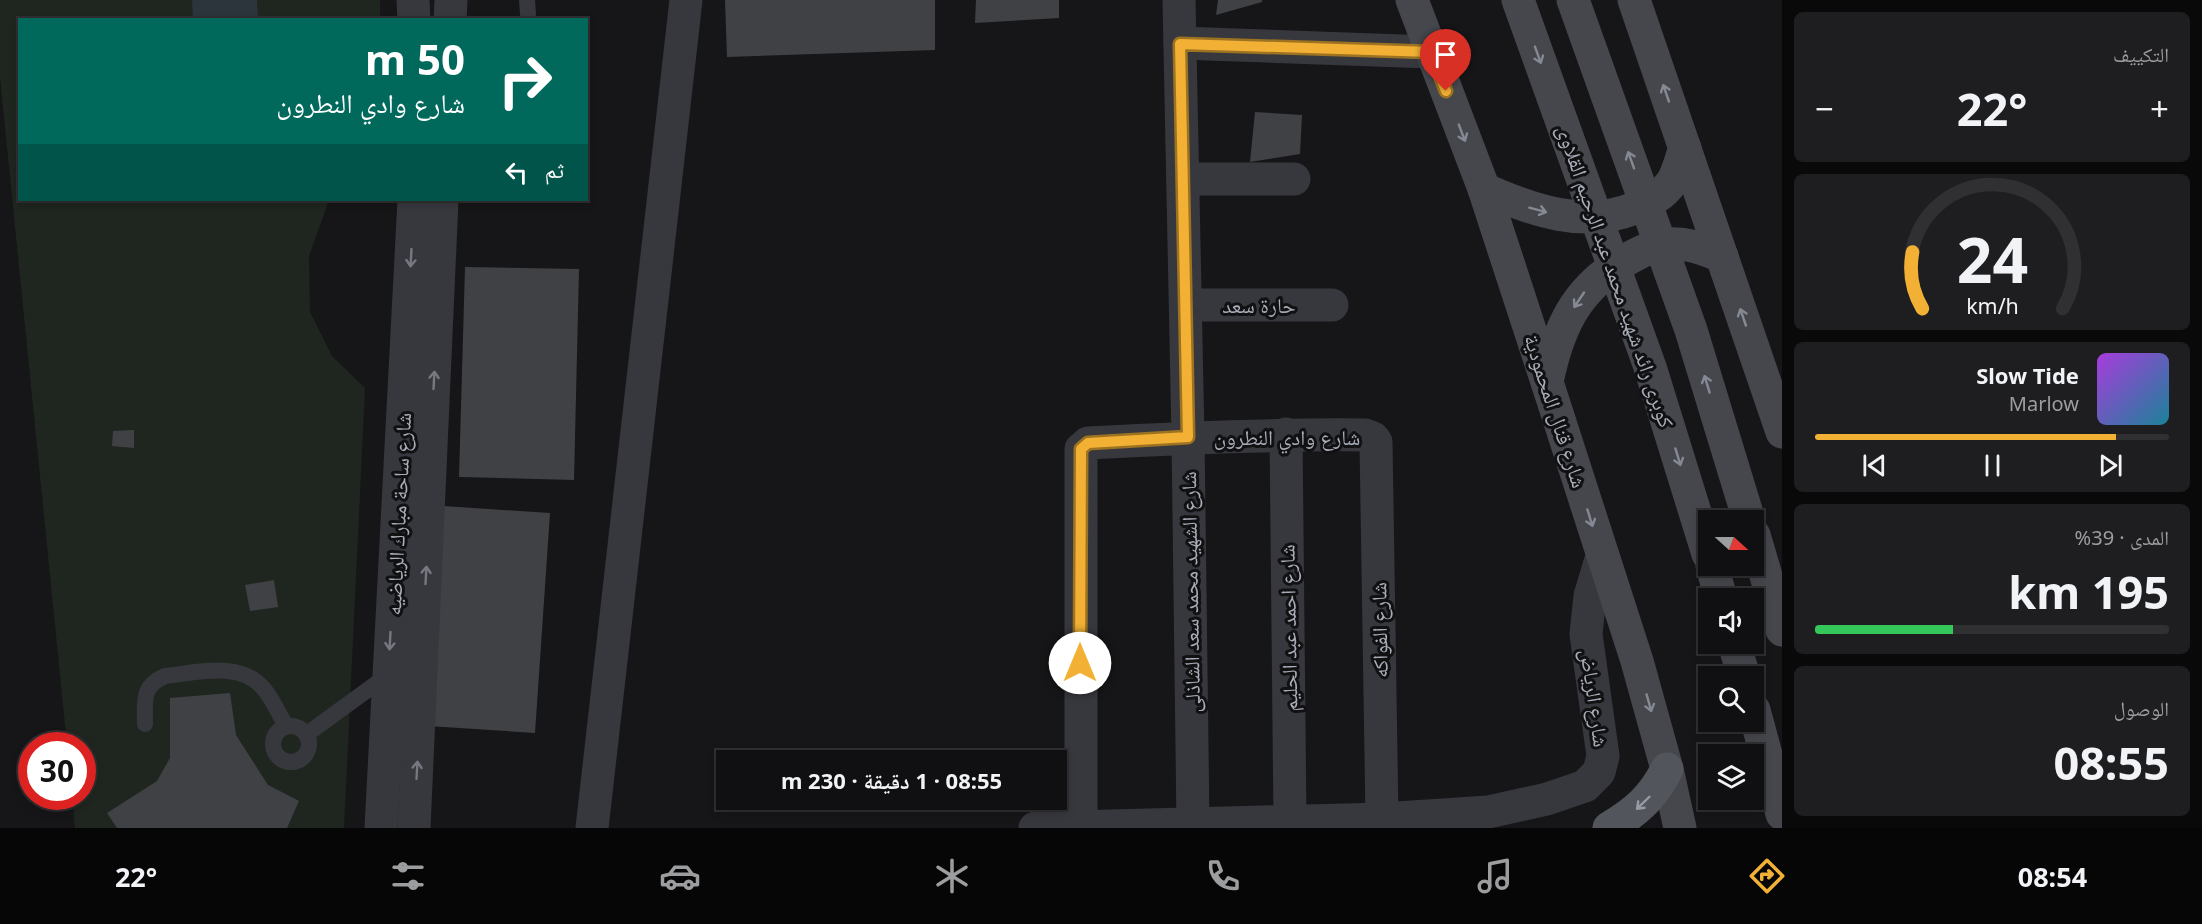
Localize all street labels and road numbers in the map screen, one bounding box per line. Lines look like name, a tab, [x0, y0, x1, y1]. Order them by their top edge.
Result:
street label: كوبرى رائد شهيد محمد عبد الرحيم القلاوى	[1550, 121, 1681, 432]
street label: حارة سعد	[1222, 291, 1296, 319]
street label: شارع قنال المحمودية	[1518, 331, 1594, 491]
street label: شارع ساحة مبارك الرياضيه	[379, 412, 417, 616]
street label: شارع وادي النطرون	[1214, 423, 1360, 454]
street label: شارع الشهيد محمد سعد الشاذلى	[1174, 471, 1206, 713]
street label: شارع احمد عبد الحليم	[1273, 544, 1304, 712]
street label: شارع الفواكه	[1364, 582, 1394, 678]
street label: شارع الرياض	[1574, 647, 1616, 749]

